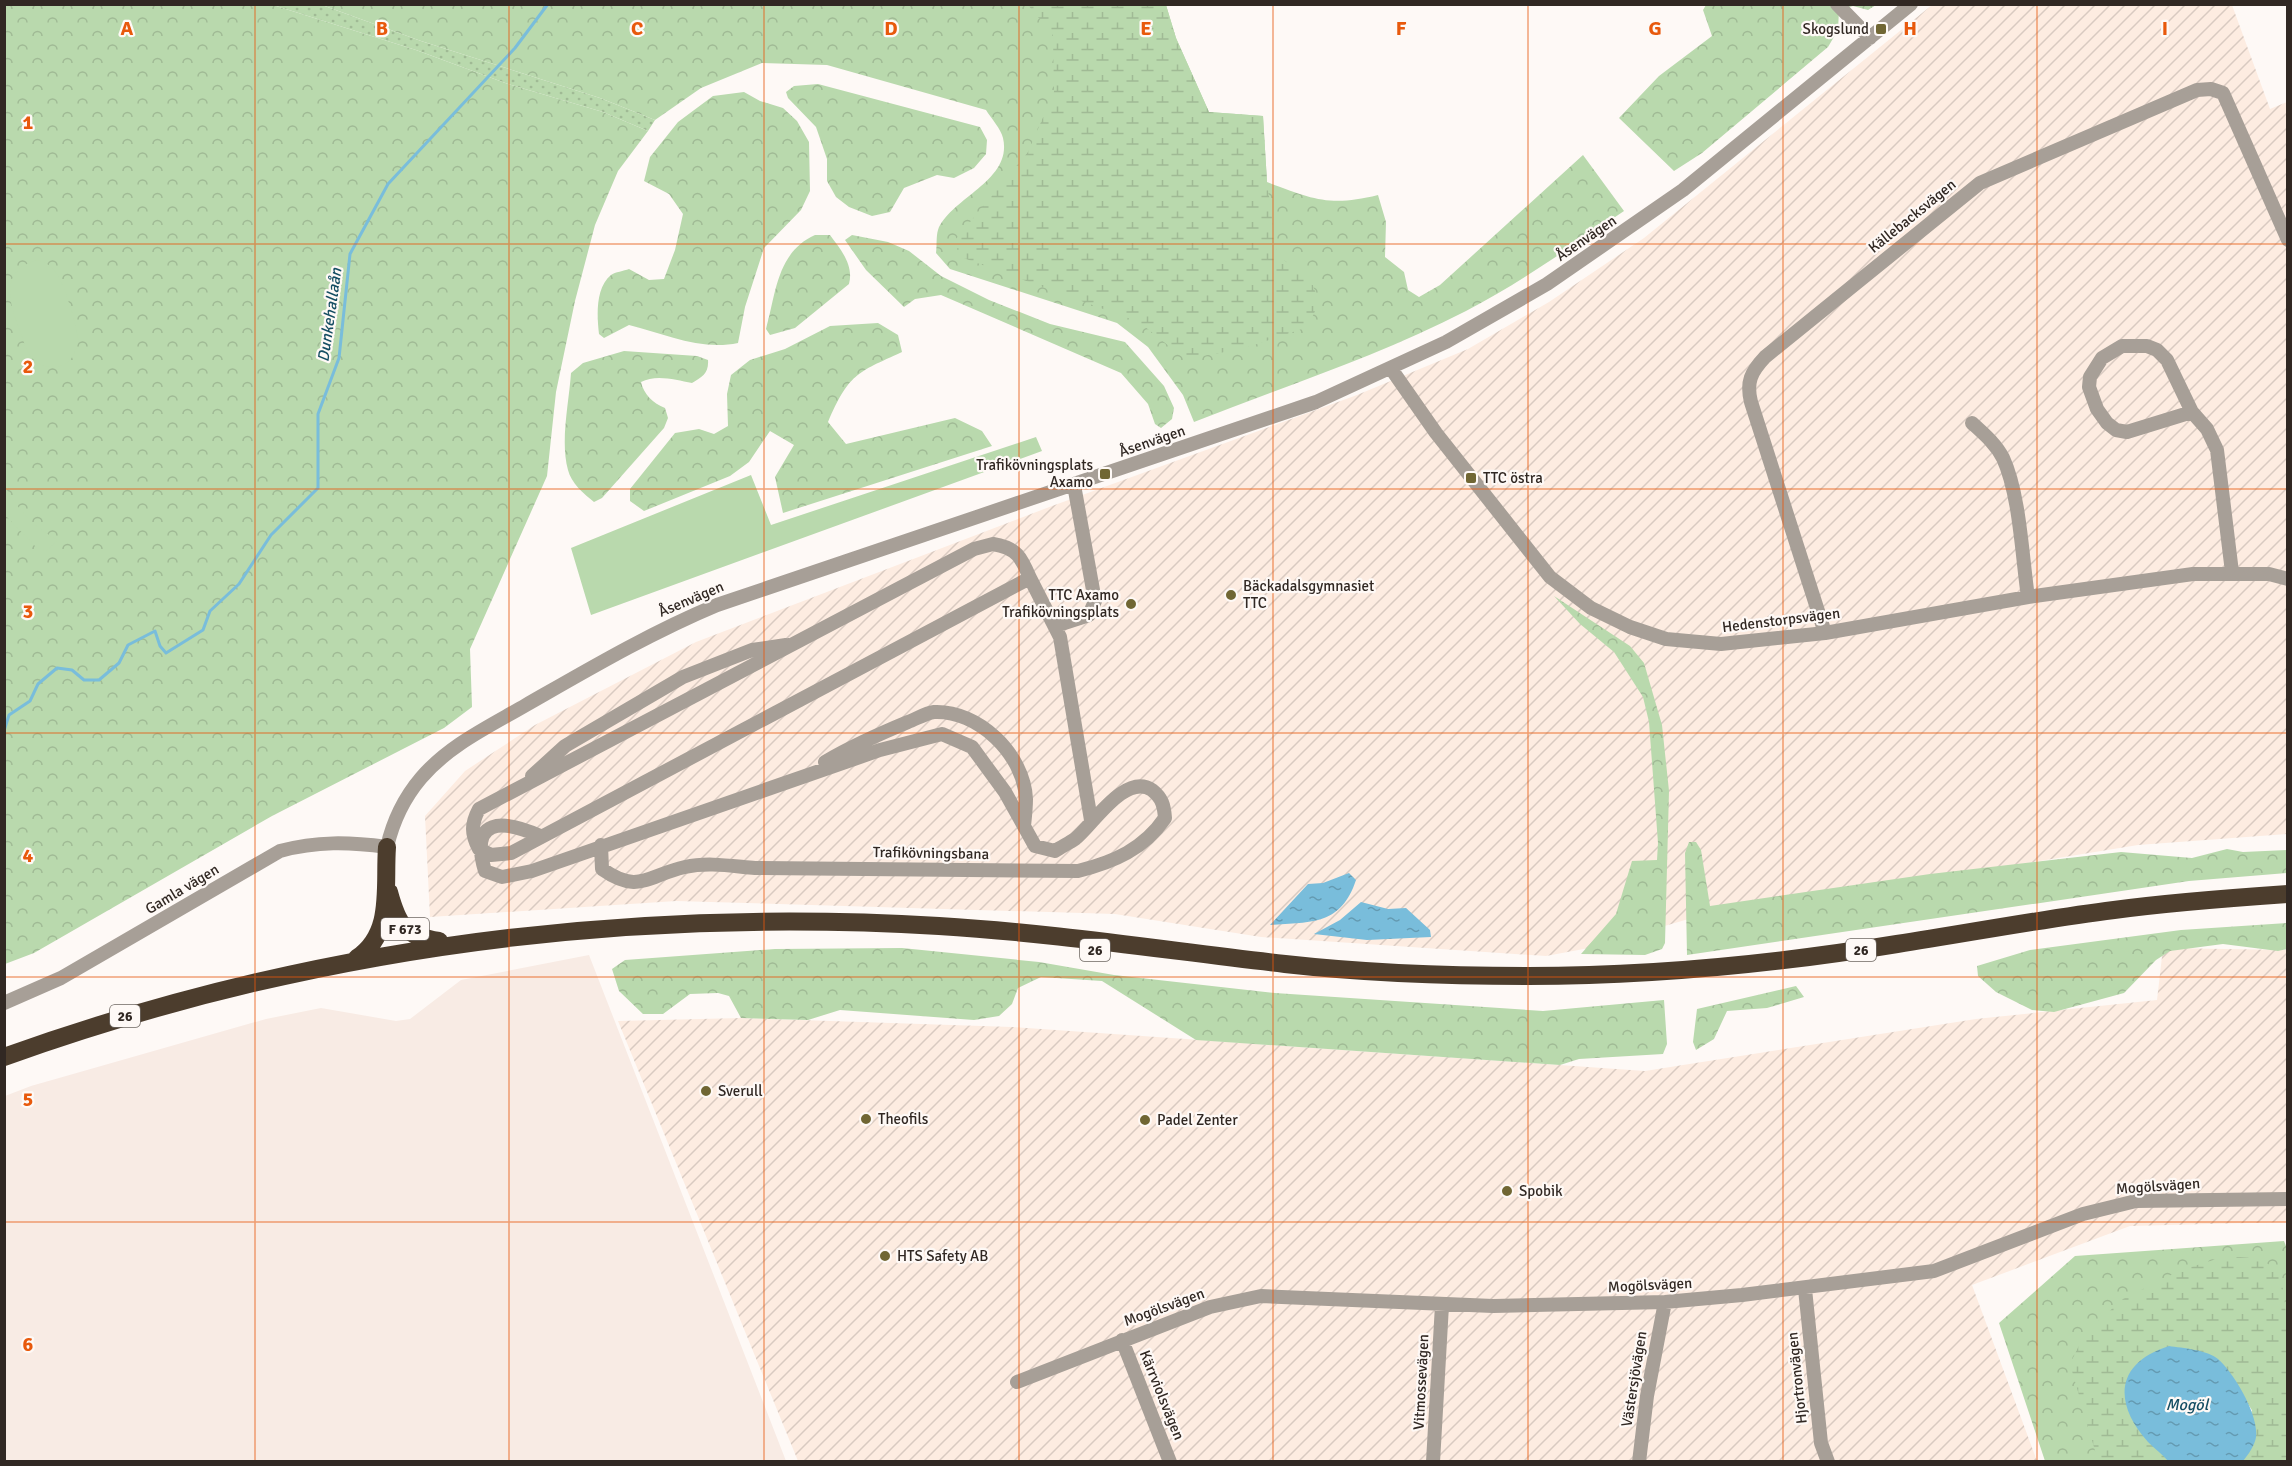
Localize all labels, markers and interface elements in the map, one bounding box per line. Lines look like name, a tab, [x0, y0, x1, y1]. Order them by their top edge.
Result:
text: A	[121, 16, 134, 41]
text: B	[376, 16, 388, 41]
text: C	[631, 16, 643, 41]
text: D	[884, 16, 898, 41]
text: E	[1140, 16, 1152, 41]
text: F	[1396, 16, 1407, 41]
text: G	[1648, 16, 1662, 41]
text: H	[1903, 16, 1917, 41]
text: I	[2162, 16, 2168, 41]
place label: Skogslund	[1803, 20, 1869, 38]
marker: Skogslund	[1874, 22, 1888, 36]
text: 1	[23, 110, 34, 135]
street label: Källebacksvägen	[1865, 175, 1959, 257]
street label: Åsenvägen	[1552, 211, 1620, 265]
water label: Dunkehallaån	[314, 266, 347, 363]
text: 2	[23, 354, 33, 379]
street label: Åsenvägen	[1116, 421, 1188, 461]
place label: Trafikövningsplats Axamo	[976, 456, 1093, 491]
marker: Trafikövningsplats Axamo	[1098, 467, 1112, 481]
place label: TTC östra	[1483, 469, 1543, 487]
marker: TTC östra	[1464, 471, 1478, 485]
street label: Åsenvägen	[656, 577, 726, 621]
place label: Bäckadalsgymnasiet TTC	[1243, 577, 1374, 612]
place label: TTC Axamo Trafikövningsplats	[1002, 586, 1119, 621]
marker: Bäckadalsgymnasiet TTC	[1224, 588, 1238, 602]
marker: TTC Axamo Trafikövningsplats	[1124, 597, 1138, 611]
text: 3	[23, 599, 33, 624]
street label: Hedenstorpsvägen	[1721, 604, 1841, 636]
text: 4	[23, 843, 34, 868]
street label: Trafikövningsbana	[873, 843, 989, 863]
street label: Gamla vägen	[142, 860, 222, 918]
road number: F 673	[381, 918, 429, 940]
road number: 26	[1080, 939, 1110, 961]
road number: 26	[1846, 939, 1876, 961]
road number: 26	[110, 1005, 140, 1027]
place label: Sverull	[718, 1082, 763, 1100]
marker: Sverull	[699, 1084, 713, 1098]
text: 5	[23, 1087, 33, 1112]
place label: Theofils	[878, 1110, 929, 1128]
place label: Padel Zenter	[1157, 1111, 1238, 1129]
marker: Theofils	[859, 1112, 873, 1126]
marker: Padel Zenter	[1138, 1113, 1152, 1127]
street label: Mogölsvägen	[2115, 1174, 2201, 1198]
place label: Spobik	[1519, 1182, 1563, 1200]
marker: Spobik	[1500, 1184, 1514, 1198]
place label: HTS Safety AB	[897, 1247, 988, 1265]
marker: HTS Safety AB	[878, 1249, 892, 1263]
street label: Mogölsvägen	[1607, 1274, 1693, 1296]
street label: Mogölsvägen	[1121, 1284, 1207, 1330]
street label: Västersjövägen	[1618, 1330, 1650, 1428]
street label: Hjortronvägen	[1783, 1331, 1811, 1425]
text: 6	[23, 1332, 34, 1357]
street label: Vitmossevägen	[1409, 1334, 1433, 1430]
street label: Kärrviolsvägen	[1136, 1347, 1188, 1443]
water label: Mogöl	[2166, 1395, 2210, 1415]

